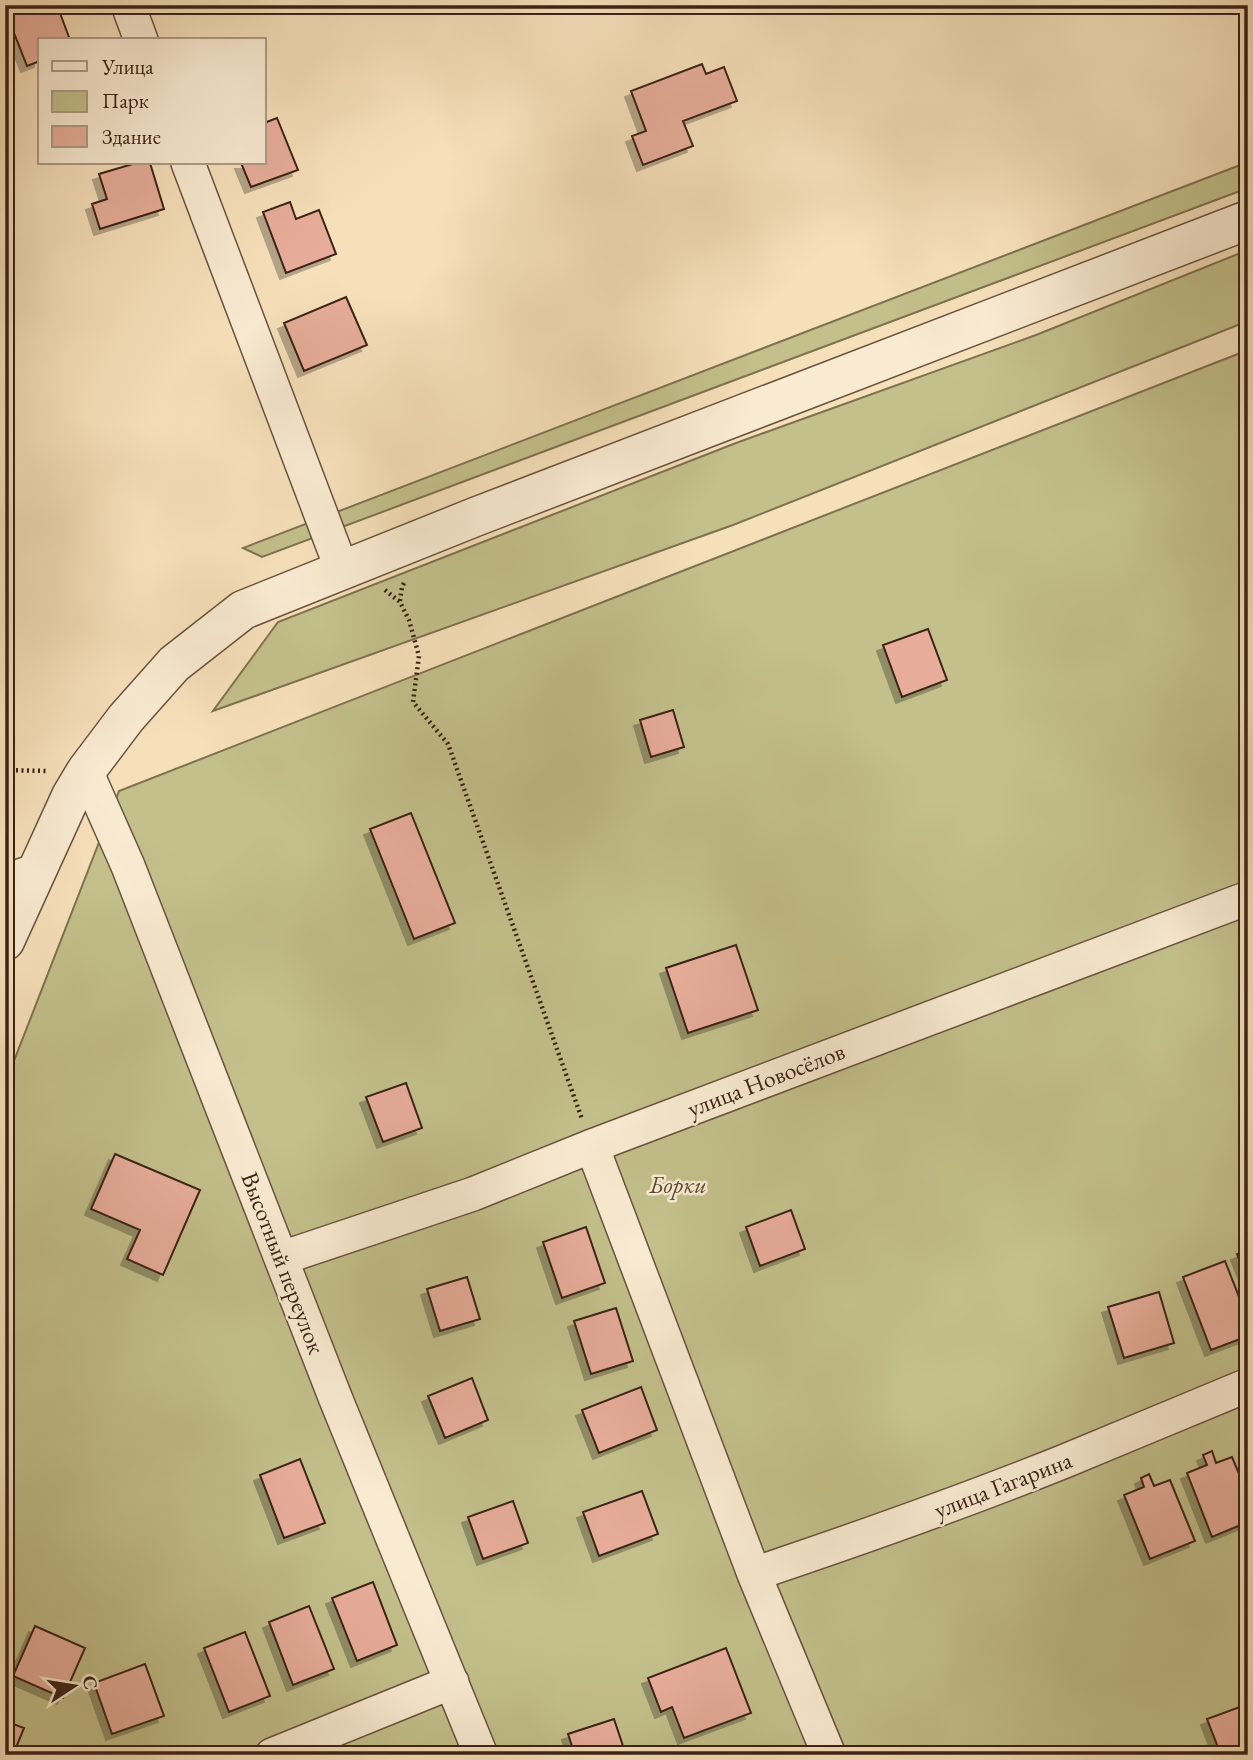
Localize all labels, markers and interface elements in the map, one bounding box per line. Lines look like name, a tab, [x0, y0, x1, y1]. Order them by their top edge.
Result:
legend	[38, 38, 266, 164]
text: Улица	[101, 53, 154, 80]
text: Парк	[102, 87, 149, 114]
text: Здание	[102, 123, 161, 150]
street label: улица Новосёлов	[683, 1035, 849, 1124]
street label: Высотный переулок	[235, 1167, 333, 1359]
park label: Борки	[648, 1169, 707, 1200]
street label: улица Гагарина	[929, 1444, 1077, 1525]
north arrow	[38, 1652, 108, 1722]
text: С	[77, 1673, 104, 1692]

